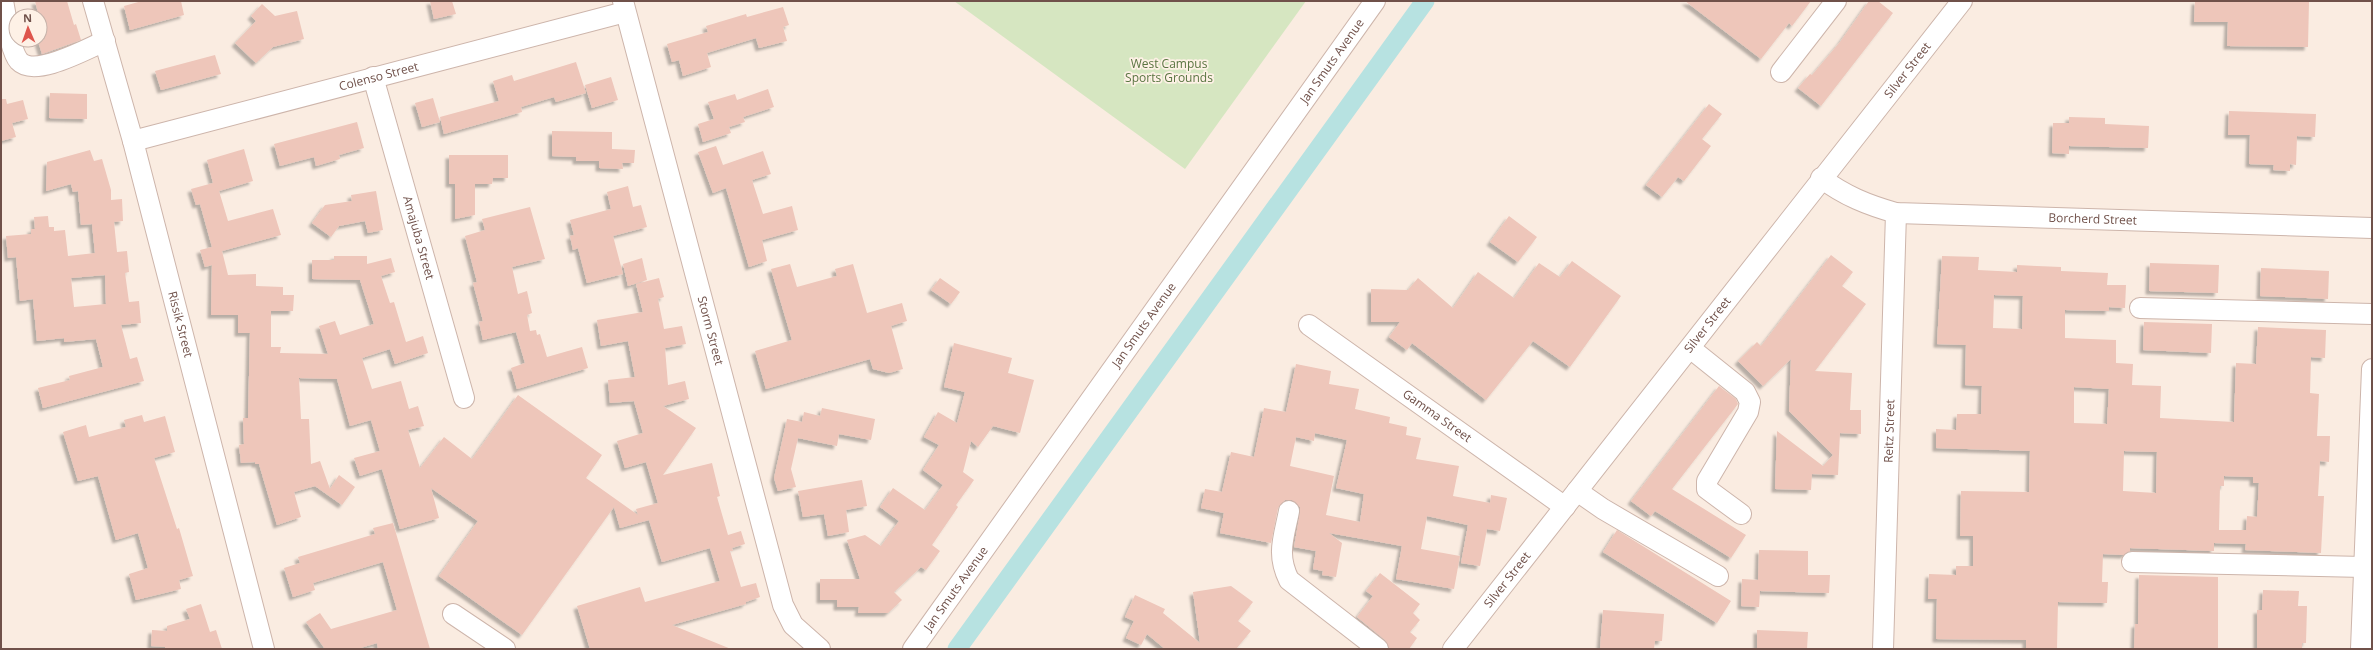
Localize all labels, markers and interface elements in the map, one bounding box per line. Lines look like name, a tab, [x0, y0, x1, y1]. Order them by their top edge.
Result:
north arrow	[8, 8, 48, 48]
text: N	[23, 10, 32, 25]
street label: Jan Smuts Avenue	[1295, 15, 1368, 107]
street label: Silver Street	[1880, 38, 1935, 101]
park label: West Campus Sports Grounds	[1125, 55, 1213, 86]
street label: Colenso Street	[337, 58, 420, 95]
street label: Amajuba Street	[399, 194, 439, 281]
street label: Borcherd Street	[2048, 209, 2137, 229]
street label: Jan Smuts Avenue	[1107, 279, 1180, 371]
street label: Rissik Street	[164, 289, 197, 359]
street label: Silver Street	[1680, 293, 1734, 356]
street label: Storm Street	[694, 294, 728, 367]
street label: Gamma Street	[1399, 385, 1475, 446]
street label: Reitz Street	[1880, 399, 1898, 463]
street label: Jan Smuts Avenue	[919, 542, 992, 635]
street label: Silver Street	[1480, 548, 1534, 611]

